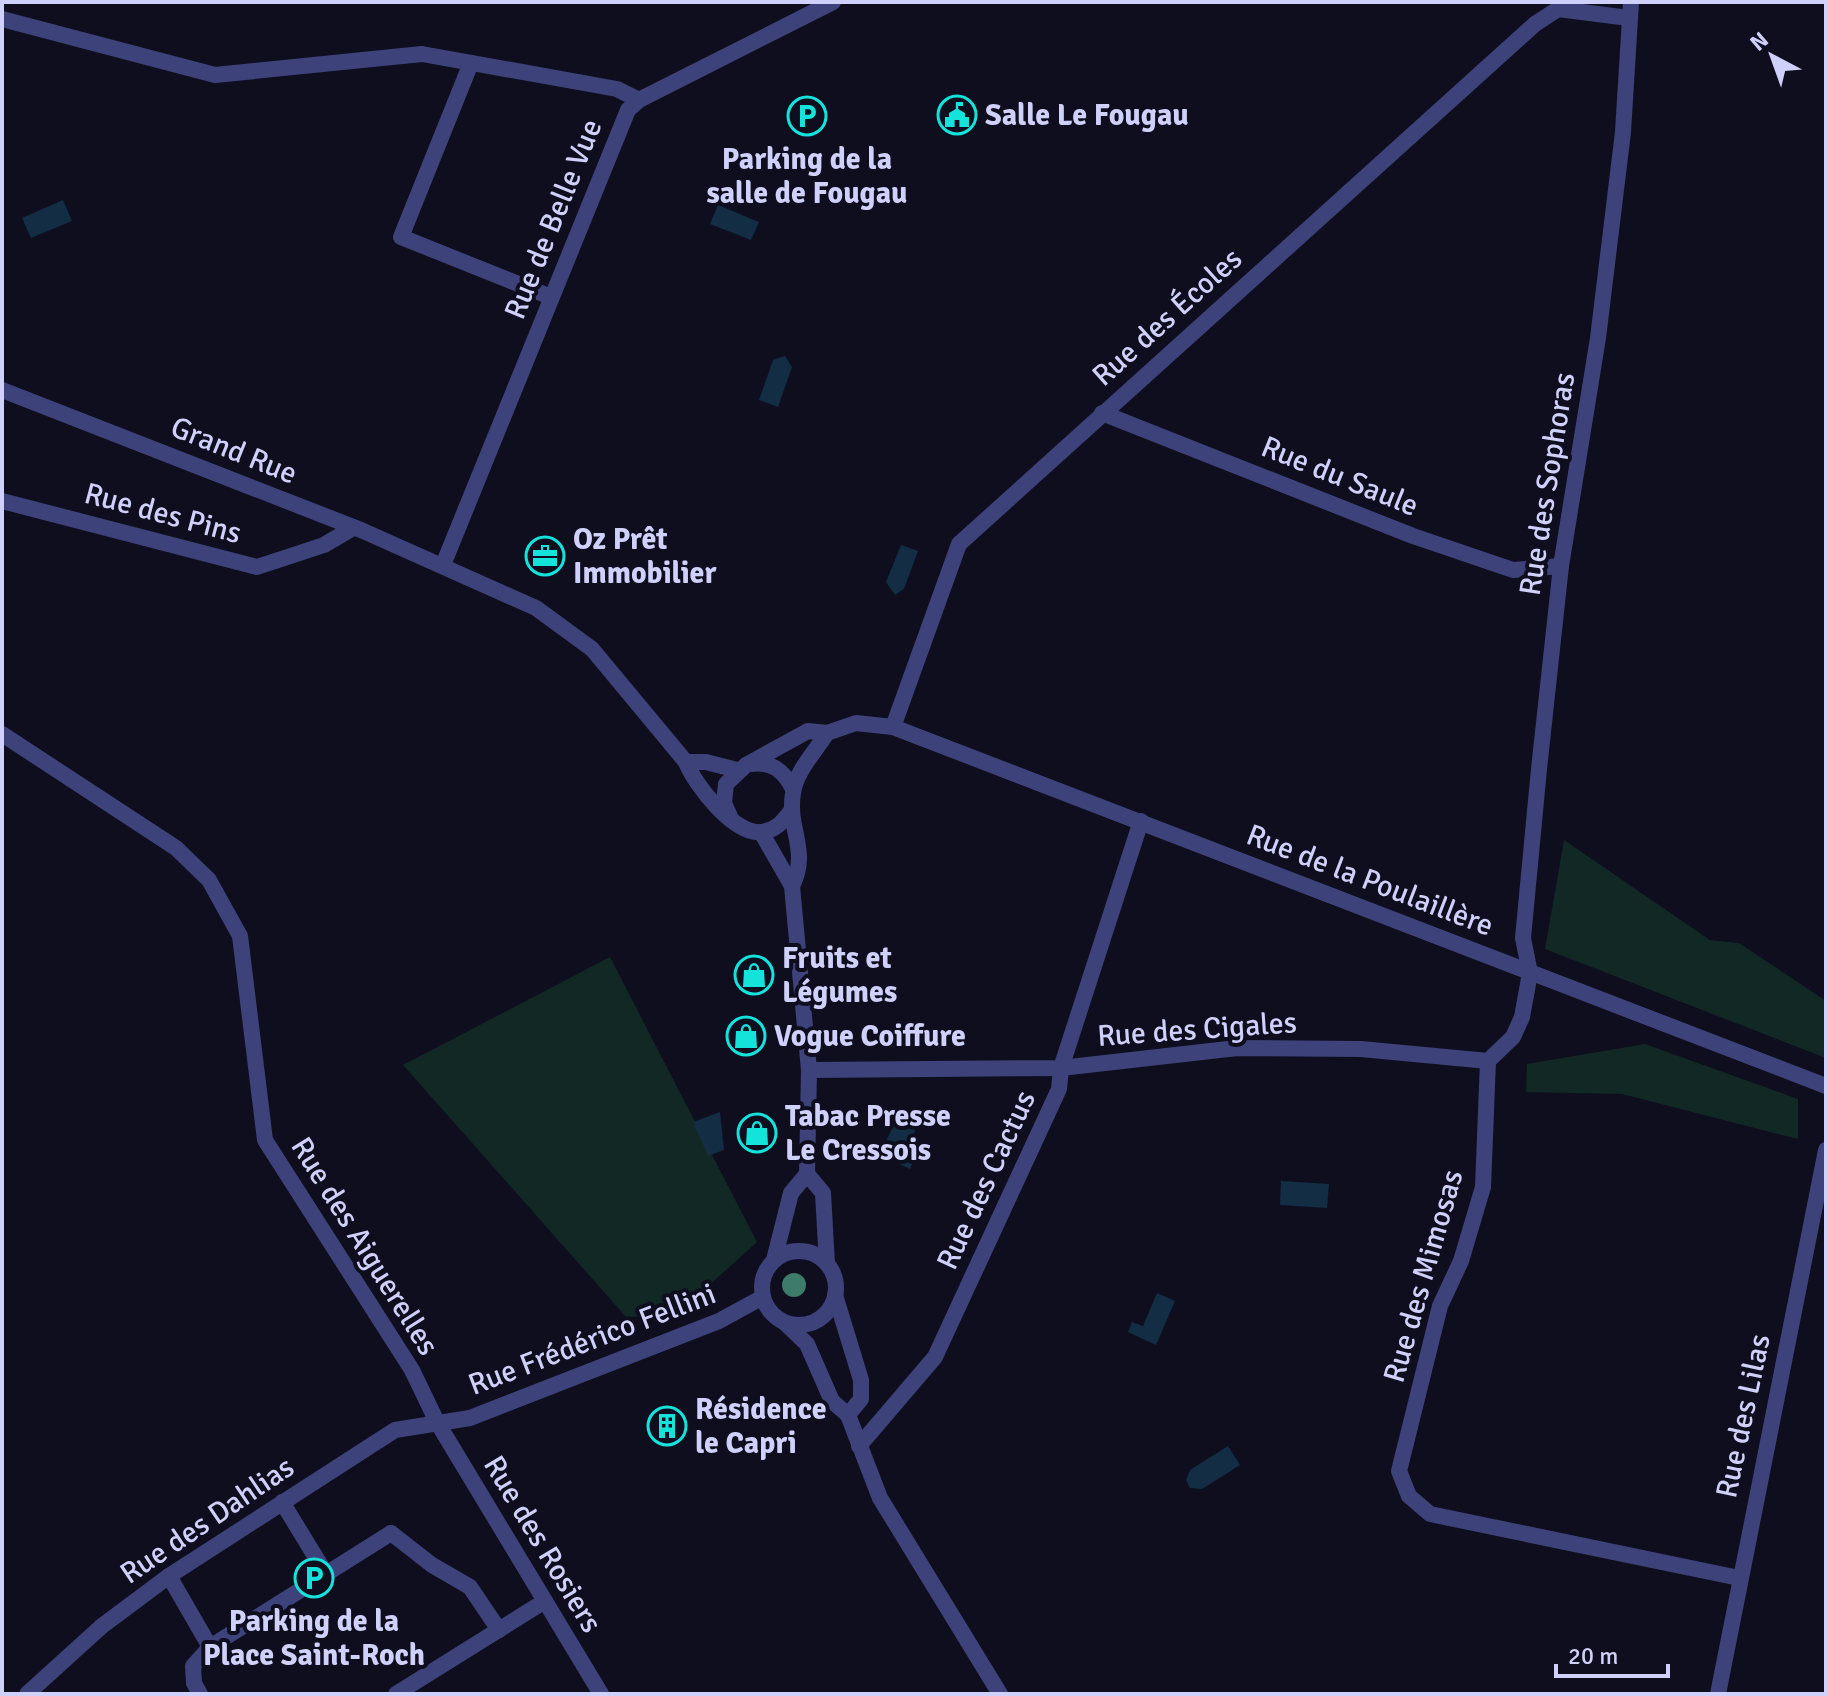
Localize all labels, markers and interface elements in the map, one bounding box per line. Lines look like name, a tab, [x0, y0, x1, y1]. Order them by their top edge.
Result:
north arrow	[1732, 16, 1812, 96]
text: N	[1745, 26, 1774, 56]
public building icon: Salle Le Fougau	[936, 94, 978, 136]
parking icon: Parking de la salle de Fougau	[786, 95, 828, 137]
place label: Salle Le Fougau	[985, 97, 1189, 134]
street label: Rue de Belle Vue	[497, 114, 610, 325]
place label: Parking de la salle de Fougau	[706, 141, 908, 212]
street label: Rue des Écoles	[1085, 240, 1250, 394]
street label: Rue des Sophoras	[1512, 370, 1583, 598]
street label: Grand Rue	[165, 408, 302, 493]
street label: Rue du Saule	[1256, 428, 1424, 525]
street label: Rue des Pins	[81, 475, 245, 552]
place label: Oz Prêt Immobilier	[573, 521, 716, 592]
office icon: Oz Prêt Immobilier	[524, 535, 566, 577]
street label: Rue de la Poulaillère	[1241, 816, 1498, 945]
place label: Fruits et Légumes	[782, 940, 897, 1011]
shop icon: Fruits et Légumes	[733, 954, 775, 996]
street label: Rue des Cigales	[1096, 1004, 1298, 1055]
shop icon: Vogue Coiffure	[725, 1015, 767, 1057]
place label: Vogue Coiffure	[774, 1018, 966, 1055]
street label: Rue des Cactus	[929, 1085, 1044, 1276]
place label: Tabac Presse Le Cressois	[785, 1098, 951, 1169]
shop icon: Tabac Presse Le Cressois	[736, 1112, 778, 1154]
street label: Rue des Aiguerelles	[283, 1130, 447, 1362]
street label: Rue des Mimosas	[1375, 1166, 1471, 1387]
street label: Rue Frédérico Fellini	[463, 1275, 721, 1404]
street label: Rue des Lilas	[1708, 1331, 1779, 1501]
place label: Résidence le Capri	[695, 1391, 827, 1462]
building icon: Résidence le Capri	[646, 1405, 688, 1447]
street label: Rue des Dahlias	[113, 1449, 301, 1592]
street label: Rue des Rosiers	[475, 1449, 610, 1639]
parking icon: Parking de la Place Saint-Roch	[293, 1557, 335, 1599]
place label: Parking de la Place Saint-Roch	[203, 1603, 425, 1674]
scale bar	[1556, 1628, 1668, 1678]
text: 20 m	[1568, 1641, 1618, 1671]

